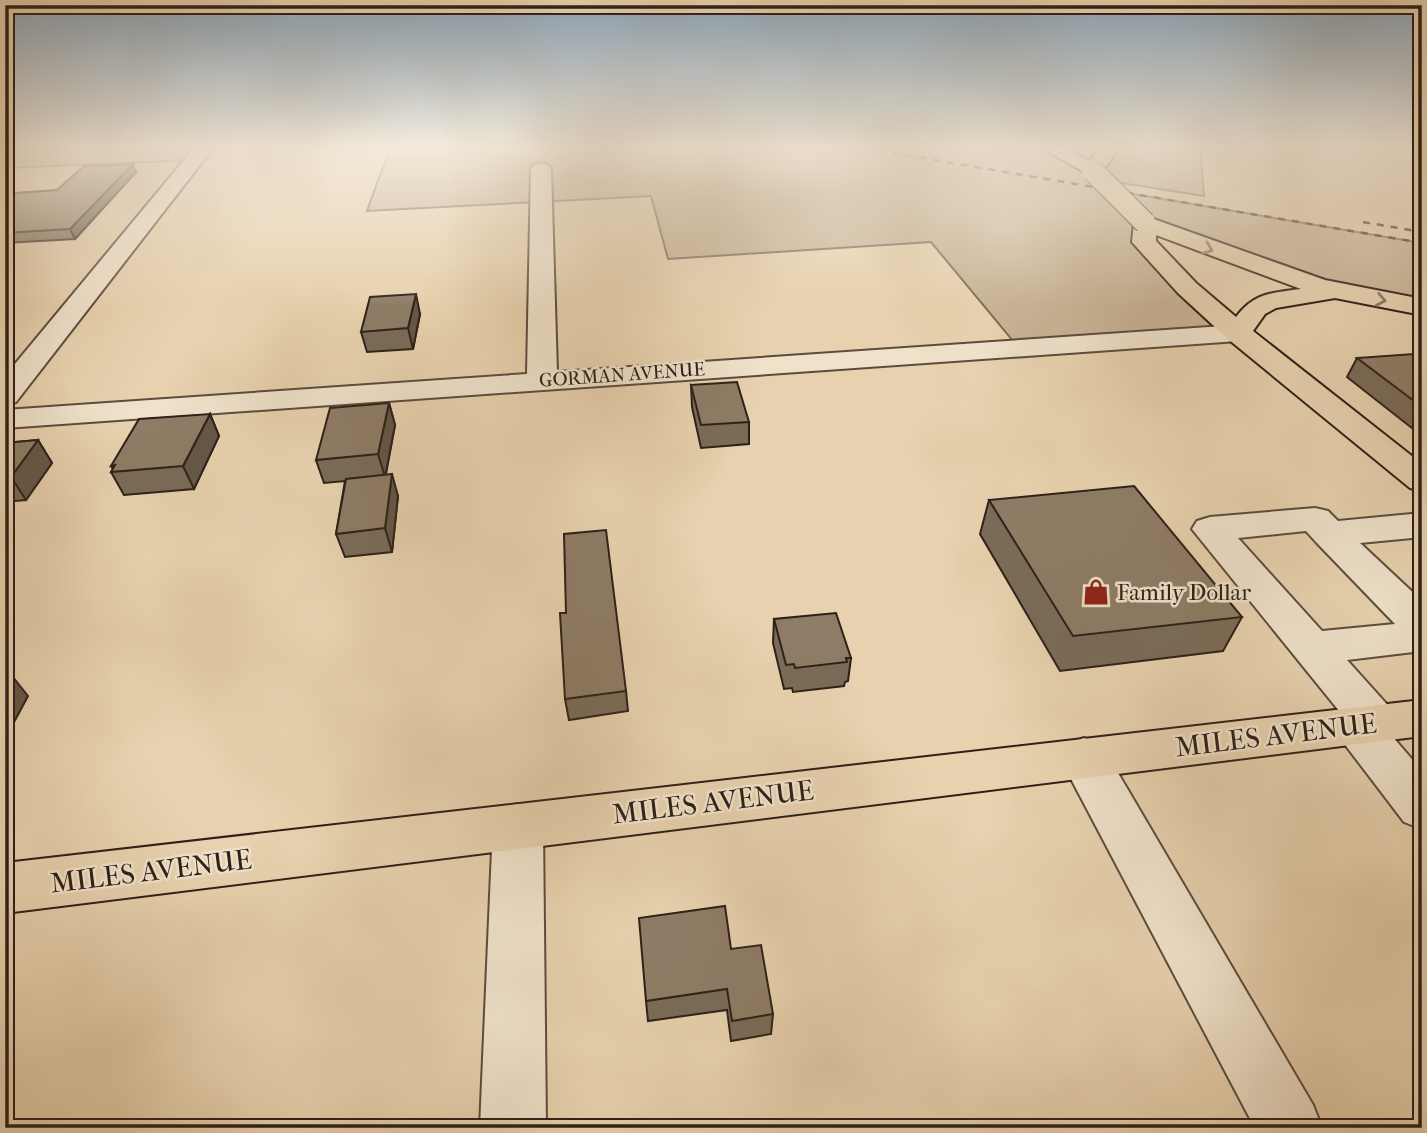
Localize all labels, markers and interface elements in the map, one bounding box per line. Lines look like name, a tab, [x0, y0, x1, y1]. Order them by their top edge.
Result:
one-way arrow	[1201, 241, 1213, 255]
one-way arrow	[1375, 292, 1387, 307]
street label: GORMAN AVENUE	[538, 358, 706, 392]
shop icon: Family Dollar	[1081, 577, 1111, 607]
place label: Family Dollar	[1117, 579, 1251, 606]
street label: MILES AVENUE	[1173, 706, 1379, 764]
street label: MILES AVENUE	[610, 773, 816, 831]
street label: MILES AVENUE	[48, 842, 254, 900]

